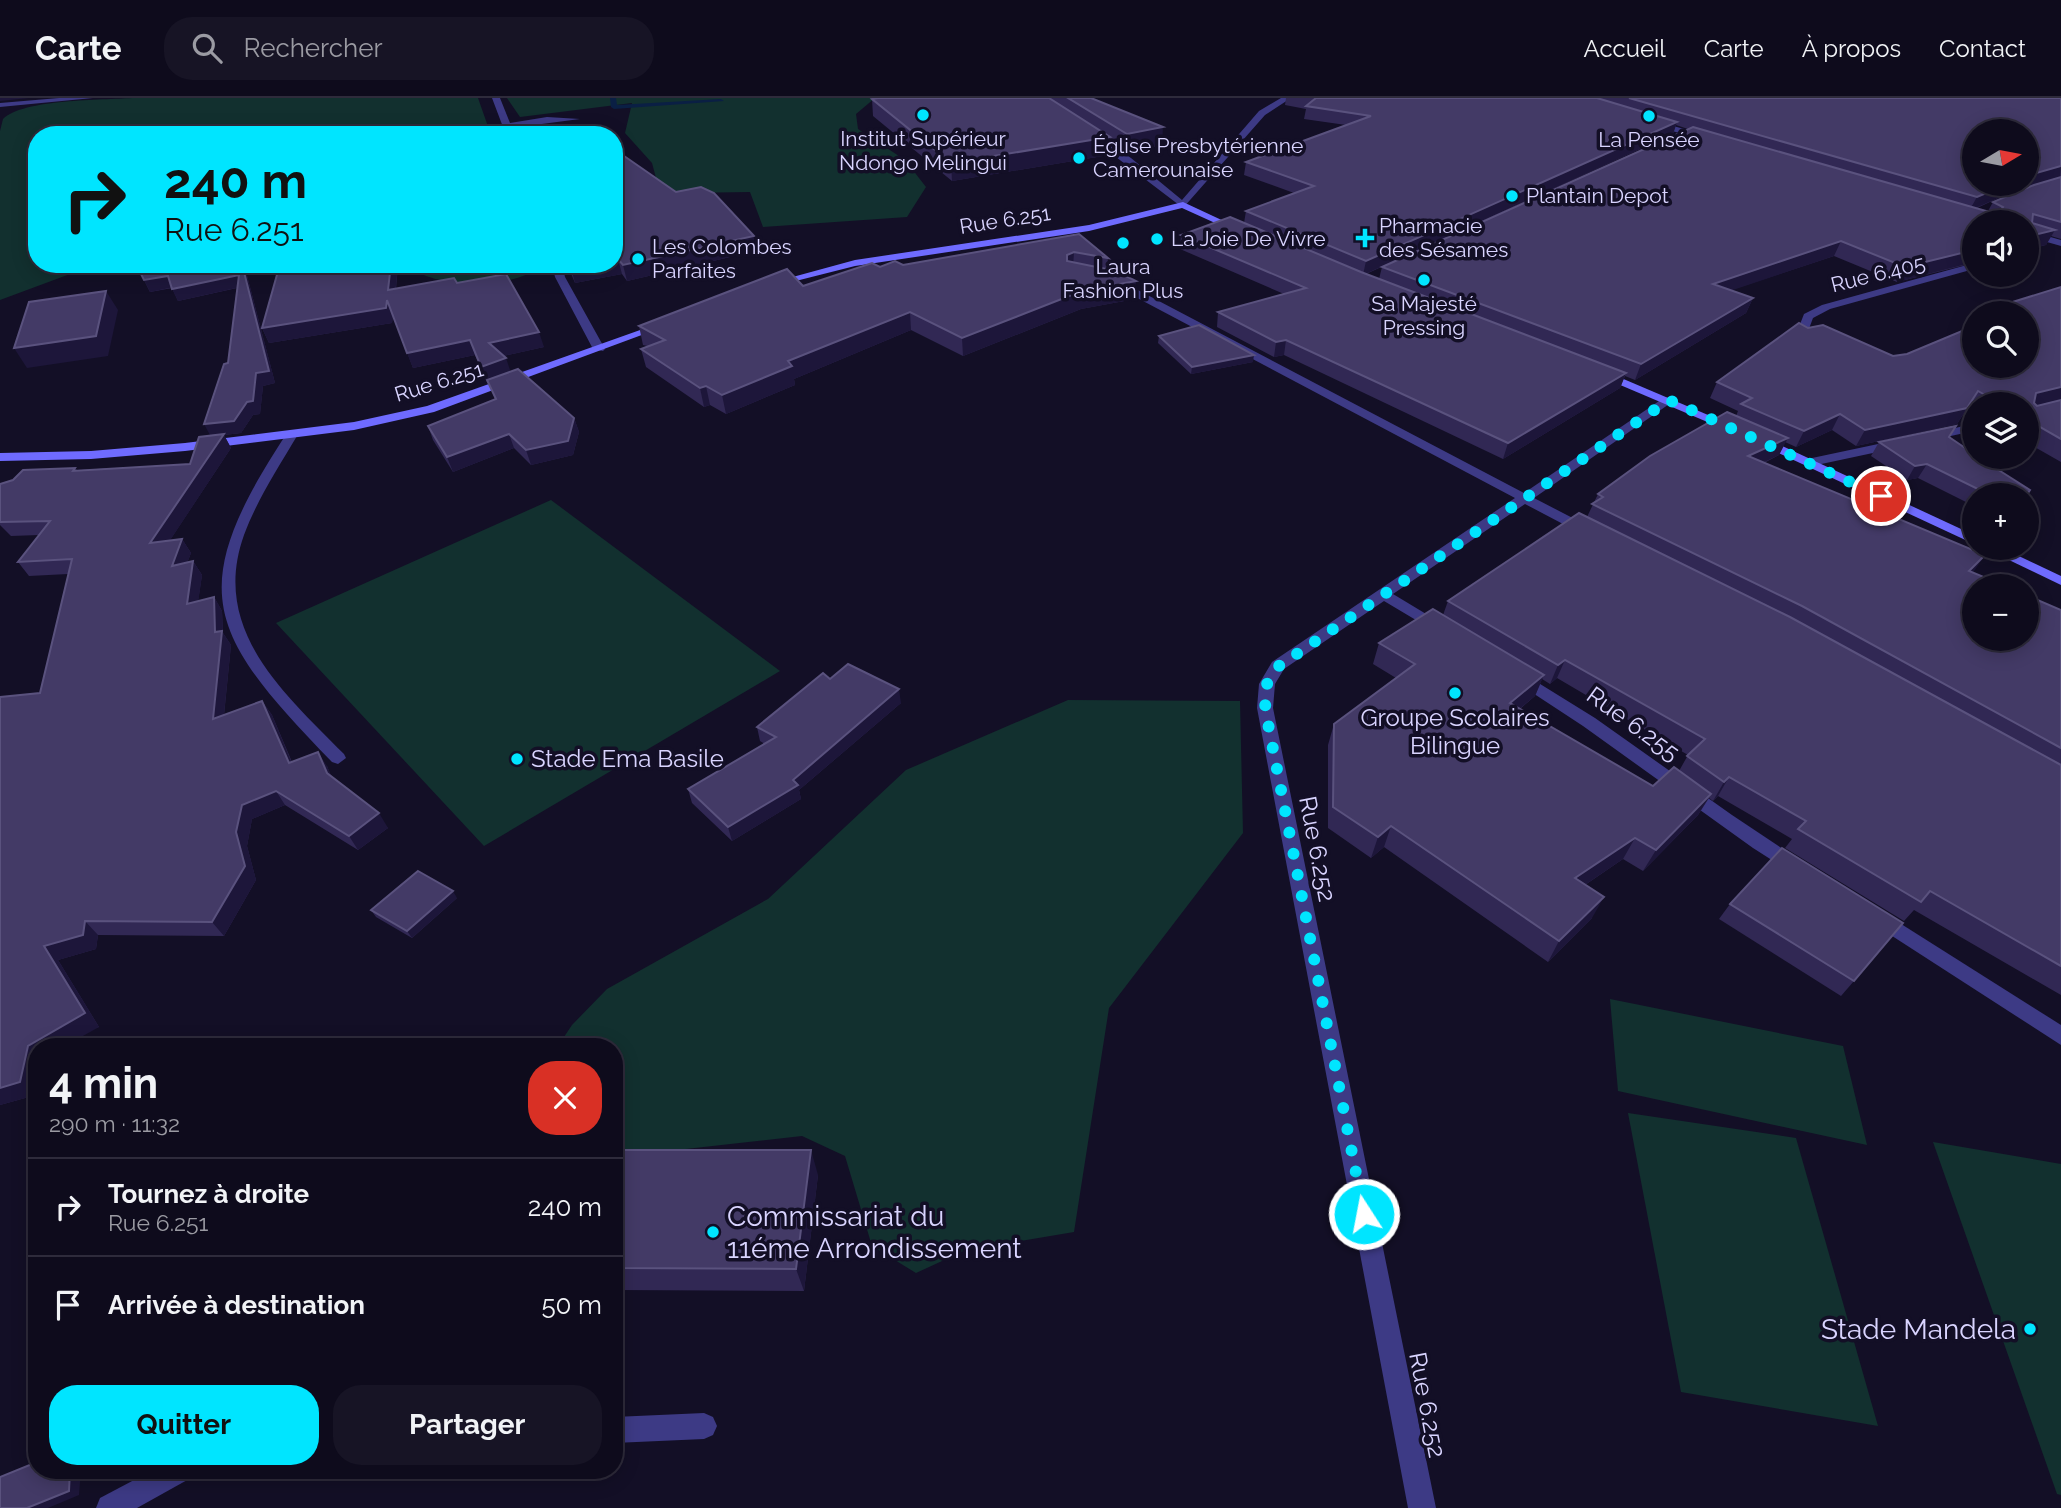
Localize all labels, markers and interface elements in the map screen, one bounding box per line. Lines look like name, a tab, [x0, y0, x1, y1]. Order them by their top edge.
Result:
search box	[164, 17, 654, 80]
text: Carte	[35, 29, 122, 68]
icon: search	[188, 29, 226, 67]
text: Rechercher	[244, 33, 383, 63]
text: Accueil	[1584, 34, 1666, 63]
text: Carte	[1704, 34, 1764, 63]
text: À propos	[1802, 34, 1901, 63]
text: Contact	[1939, 34, 2026, 63]
marker: Institut Supérieur Ndongo Melingui	[915, 107, 931, 123]
marker: La Pensée	[1641, 108, 1657, 124]
north arrow	[1962, 119, 2039, 196]
map controls	[1962, 119, 2039, 651]
place label: Institut Supérieur Ndongo Melingui	[839, 126, 1007, 175]
place label: La Pensée	[1598, 127, 1700, 152]
place label: Église Presbytérienne Camerounaise	[1093, 133, 1303, 182]
marker: Église Presbytérienne Camerounaise	[1071, 150, 1087, 166]
text: 240 m	[164, 152, 307, 209]
icon: right	[49, 154, 140, 245]
place label: Plantain Depot	[1526, 183, 1669, 208]
marker: Plantain Depot	[1504, 188, 1520, 204]
street label: Rue 6.251	[958, 200, 1052, 239]
button: sound	[1962, 210, 2039, 287]
text: Rue 6.251	[164, 211, 304, 248]
place label: Pharmacie des Sésames	[1379, 213, 1508, 262]
place label: La Joie De Vivre	[1171, 226, 1326, 251]
marker: Pharmacie des Sésames	[1357, 230, 1373, 246]
marker: La Joie De Vivre	[1149, 231, 1165, 247]
place label: Les Colombes Parfaites	[652, 234, 792, 283]
marker: Laura Fashion Plus	[1115, 235, 1131, 251]
street label: Rue 6.405	[1828, 250, 1928, 297]
marker: Les Colombes Parfaites	[630, 251, 646, 267]
place label: Laura Fashion Plus	[1063, 254, 1183, 303]
marker: Sa Majesté Pressing	[1416, 272, 1432, 288]
place label: Sa Majesté Pressing	[1371, 291, 1477, 340]
button: search	[1962, 301, 2039, 378]
street label: Rue 6.251	[391, 356, 486, 407]
button: layers	[1962, 392, 2039, 469]
pin	[1851, 466, 1911, 526]
icon: arrive	[1862, 477, 1900, 515]
button: +	[1962, 483, 2039, 560]
button: −	[1962, 574, 2039, 651]
street label: Rue 6.255	[1581, 680, 1685, 767]
marker: Groupe Scolaires Bilingue	[1447, 685, 1463, 701]
place label: Groupe Scolaires Bilingue	[1360, 703, 1550, 760]
place label: Stade Ema Basile	[531, 744, 724, 773]
marker: Stade Ema Basile	[509, 751, 525, 767]
street label: Rue 6.252	[1293, 794, 1342, 904]
text: 4 min	[49, 1059, 158, 1108]
button: close	[528, 1061, 602, 1135]
text: 290 m · 11:32	[49, 1110, 180, 1137]
position arrow	[1327, 1177, 1401, 1251]
text: Tournez à droite	[108, 1179, 309, 1209]
icon: right	[49, 1188, 87, 1226]
text: 240 m	[528, 1192, 602, 1222]
place label: Commissariat du 11éme Arrondissement	[727, 1200, 1022, 1265]
text: Rue 6.251	[108, 1209, 208, 1236]
marker: Commissariat du 11éme Arrondissement	[705, 1224, 721, 1240]
icon: arrive	[49, 1286, 87, 1324]
text: Arrivée à destination	[108, 1290, 365, 1320]
text: 50 m	[541, 1290, 602, 1320]
place label: Stade Mandela	[1821, 1313, 2016, 1346]
marker: Stade Mandela	[2022, 1321, 2038, 1337]
street label: Rue 6.252	[1403, 1350, 1452, 1460]
button: Quitter	[49, 1385, 319, 1465]
button: Partager	[333, 1385, 602, 1465]

